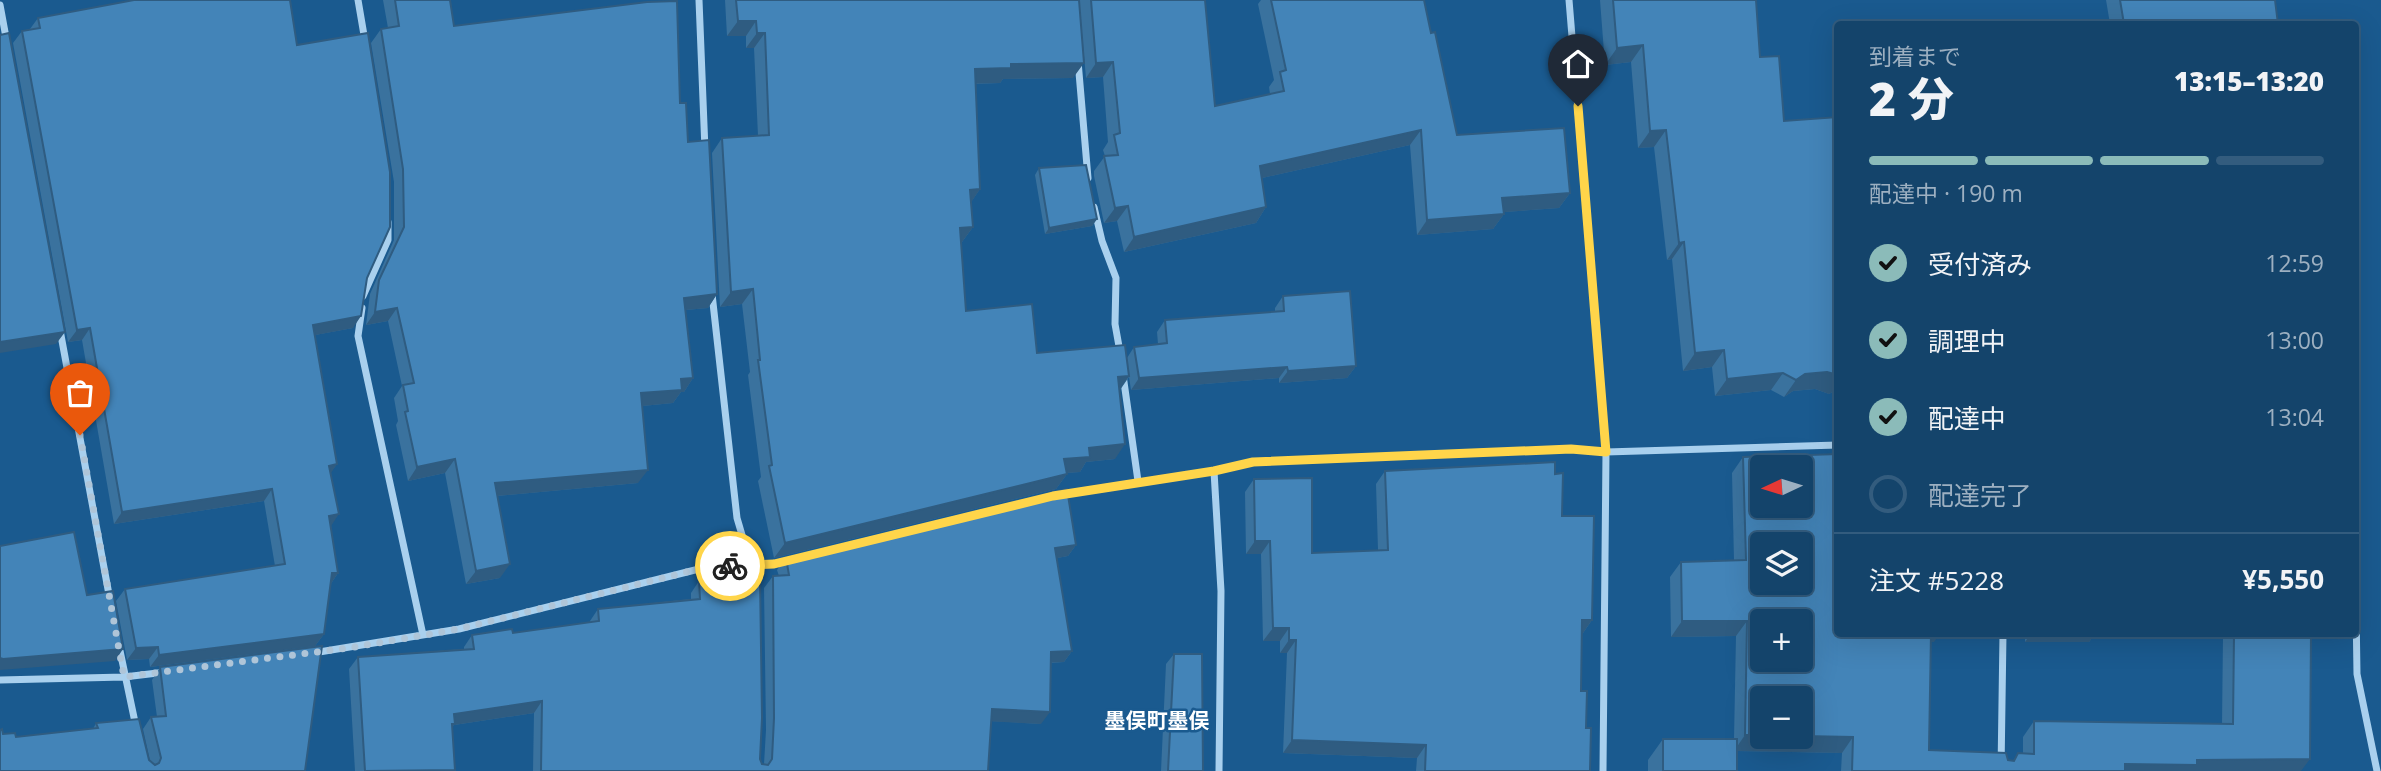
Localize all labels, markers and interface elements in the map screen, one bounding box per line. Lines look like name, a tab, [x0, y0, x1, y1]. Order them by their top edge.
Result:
pin	[1548, 34, 1608, 106]
text: 到着まで	[1869, 40, 1961, 72]
icon: home	[1559, 45, 1597, 83]
text: 13:15–13:20	[2174, 63, 2324, 99]
text: 2 分	[1869, 67, 1954, 129]
text: 配達中 · 190 m	[1869, 177, 2023, 209]
icon: check	[1869, 244, 1907, 282]
text: 受付済み	[1928, 246, 2032, 282]
text: 12:59	[2265, 247, 2324, 279]
icon: check	[1869, 321, 1907, 359]
text: 調理中	[1928, 323, 2006, 359]
text: 13:00	[2265, 324, 2324, 356]
pin	[50, 363, 110, 435]
icon: bag	[61, 374, 99, 412]
icon: check	[1869, 398, 1907, 436]
text: 配達中	[1928, 400, 2006, 436]
text: 13:04	[2265, 401, 2324, 433]
north arrow	[1750, 455, 1813, 518]
map controls	[1750, 455, 1813, 749]
text: 配達完了	[1928, 477, 2032, 513]
courier	[695, 531, 765, 601]
button: layers	[1750, 532, 1813, 595]
icon: bike	[711, 547, 749, 585]
text: ¥5,550	[2242, 561, 2324, 597]
text: 注文 #5228	[1869, 562, 2004, 598]
button: +	[1750, 609, 1813, 672]
button: −	[1750, 686, 1813, 749]
district label: 墨俣町墨俣	[1105, 706, 1210, 734]

